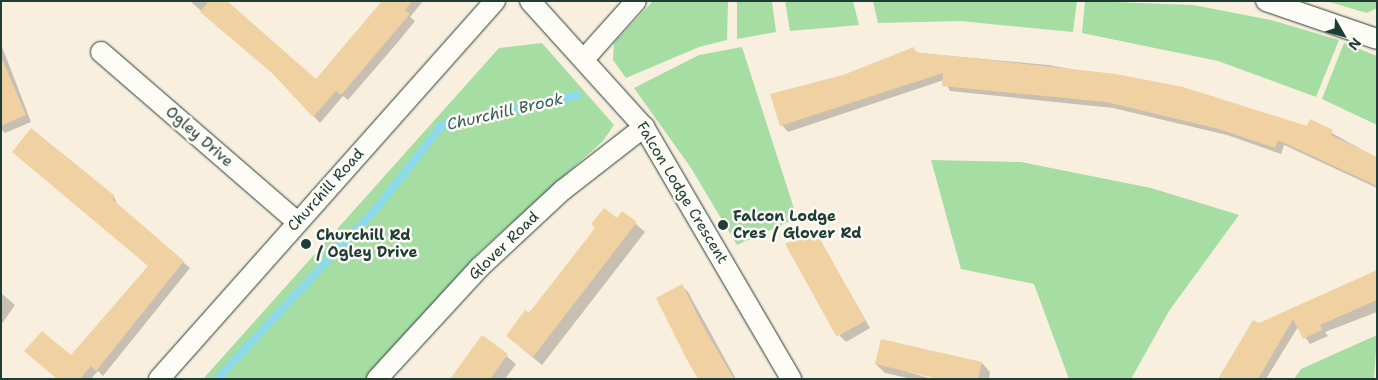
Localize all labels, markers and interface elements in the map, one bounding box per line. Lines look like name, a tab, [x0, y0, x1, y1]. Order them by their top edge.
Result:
north arrow	[1318, 10, 1368, 60]
text: N	[1344, 34, 1365, 54]
water label: Churchill Brook	[445, 89, 565, 135]
street label: Ogley Drive	[162, 103, 236, 171]
street label: Falcon Lodge Crescent	[632, 119, 732, 267]
street label: Churchill Road	[284, 145, 368, 235]
place label: Falcon Lodge Cres / Glover Rd	[733, 207, 862, 242]
street label: Glover Road	[465, 208, 543, 284]
marker: Falcon Lodge Cres / Glover Rd	[717, 219, 729, 231]
place label: Churchill Rd / Ogley Drive	[316, 226, 417, 261]
marker: Churchill Rd / Ogley Drive	[300, 238, 312, 250]

